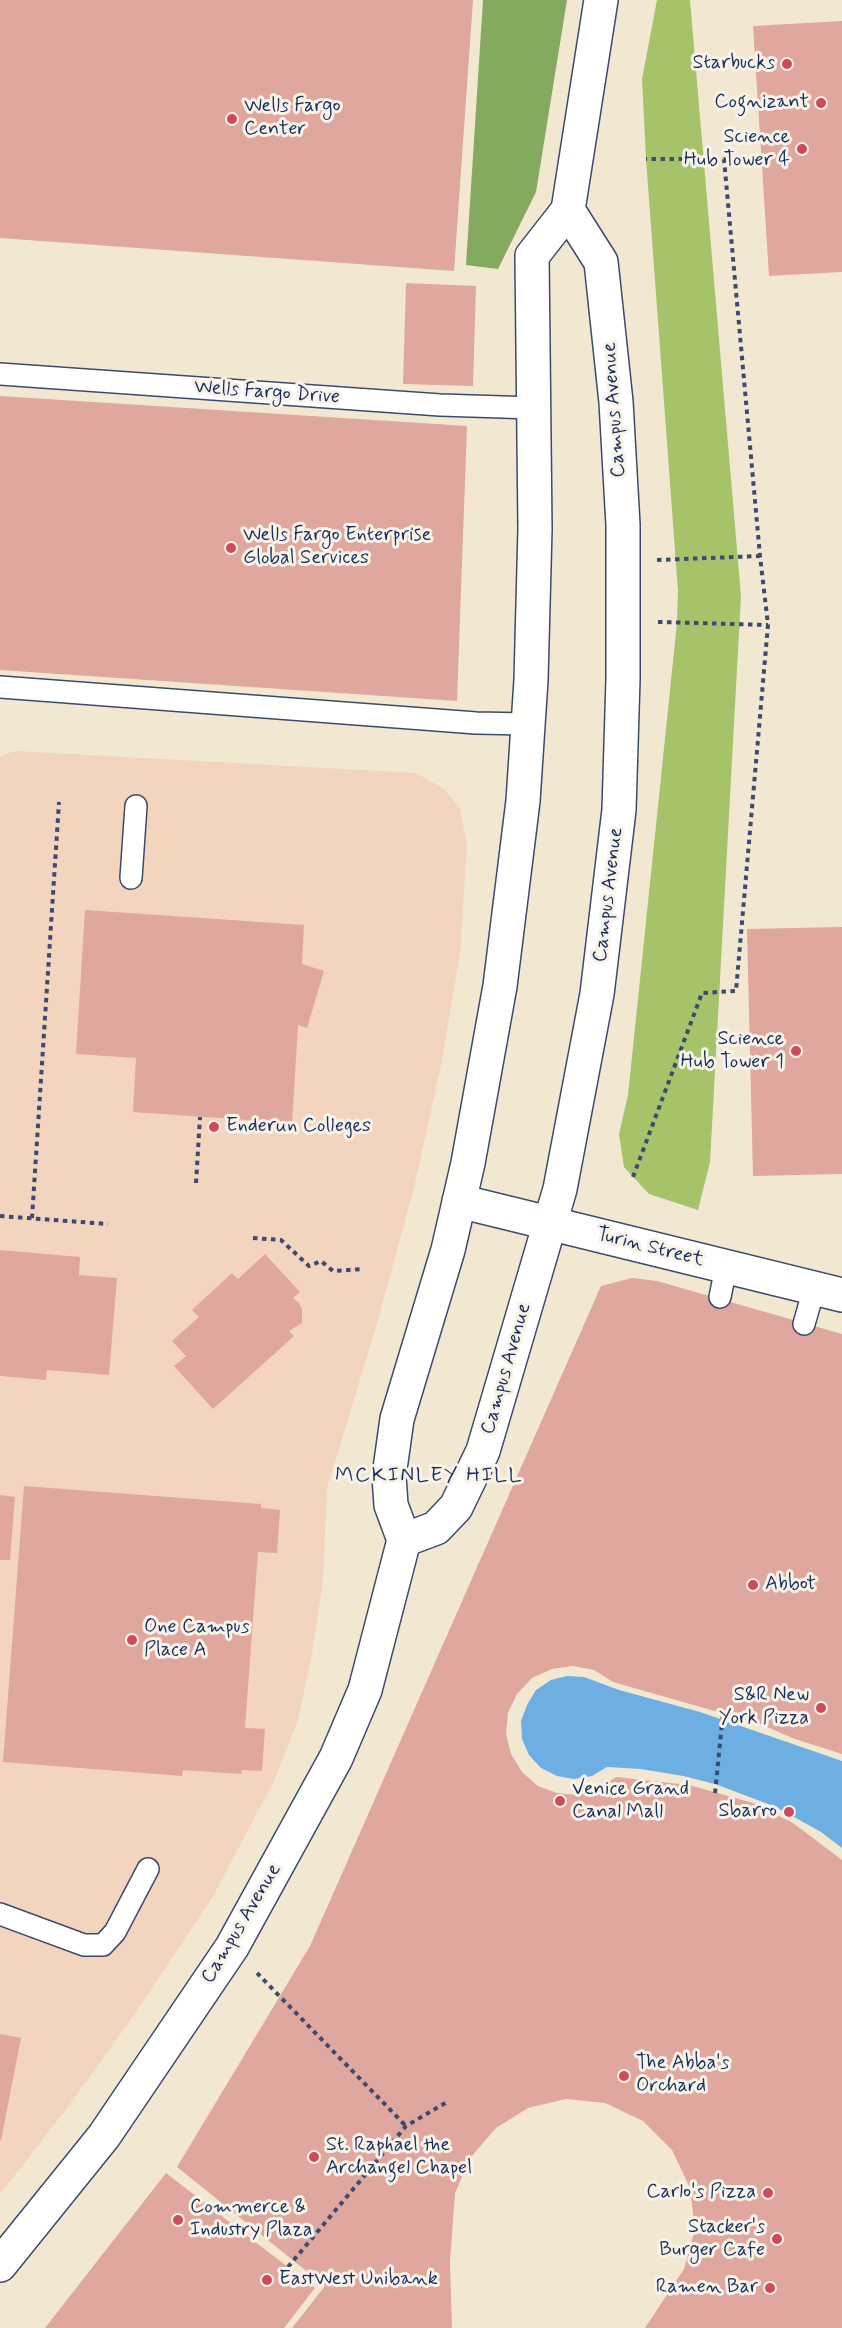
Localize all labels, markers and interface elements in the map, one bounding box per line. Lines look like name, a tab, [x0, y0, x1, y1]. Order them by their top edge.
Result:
place label: Starbucks	[693, 52, 775, 76]
marker: Starbucks	[780, 57, 794, 71]
place label: Cognizant	[714, 91, 809, 115]
place label: Wells Fargo Center	[244, 95, 341, 142]
marker: Cognizant	[814, 96, 828, 110]
marker: Wells Fargo Center	[225, 112, 239, 126]
place label: Science Hub Tower 4	[684, 126, 790, 173]
marker: Science Hub Tower 4	[795, 142, 809, 156]
street label: Campus Avenue	[598, 341, 632, 479]
street label: Wells Fargo Drive	[193, 376, 341, 410]
place label: Wells Fargo Enterprise Global Services	[243, 524, 431, 571]
marker: Wells Fargo Enterprise Global Services	[224, 541, 238, 555]
street label: Campus Avenue	[589, 826, 629, 964]
place label: Science Hub Tower 1	[680, 1028, 784, 1075]
marker: Science Hub Tower 1	[789, 1044, 803, 1058]
place label: Enderun Colleges	[226, 1115, 371, 1139]
marker: Enderun Colleges	[207, 1120, 221, 1134]
street label: Turin Street	[594, 1223, 706, 1273]
street label: Campus Avenue	[477, 1300, 537, 1438]
district label: MCKINLEY HILL	[340, 1464, 518, 1490]
place label: Abbot	[765, 1573, 816, 1597]
marker: Abbot	[746, 1578, 760, 1592]
place label: One Campus Place A	[144, 1616, 250, 1663]
marker: One Campus Place A	[125, 1633, 139, 1647]
place label: S&R New York Pizza	[719, 1684, 809, 1731]
marker: S&R New York Pizza	[814, 1701, 828, 1715]
place label: Venice Grand Canal Mall	[572, 1778, 689, 1825]
marker: Venice Grand Canal Mall	[553, 1794, 567, 1808]
place label: Sbarro	[719, 1800, 777, 1824]
marker: Sbarro	[782, 1805, 796, 1819]
street label: Campus Avenue	[197, 1860, 287, 1988]
place label: The Abba's Orchard	[636, 2052, 729, 2099]
marker: The Abba's Orchard	[617, 2069, 631, 2083]
place label: St. Raphael the Archangel Chapel	[326, 2134, 472, 2181]
marker: St. Raphael the Archangel Chapel	[307, 2150, 321, 2164]
place label: Carlo's Pizza	[646, 2181, 756, 2205]
marker: Carlo's Pizza	[761, 2186, 775, 2200]
place label: Commerce & Industry Plaza	[190, 2196, 313, 2243]
marker: Commerce & Industry Plaza	[171, 2213, 185, 2227]
place label: Stacker's Burger Cafe	[659, 2216, 765, 2263]
marker: Stacker's Burger Cafe	[770, 2232, 784, 2246]
place label: EastWest Unibank	[279, 2268, 438, 2292]
marker: EastWest Unibank	[260, 2273, 274, 2287]
place label: Ramen Bar	[656, 2276, 758, 2300]
marker: Ramen Bar	[763, 2281, 777, 2295]

